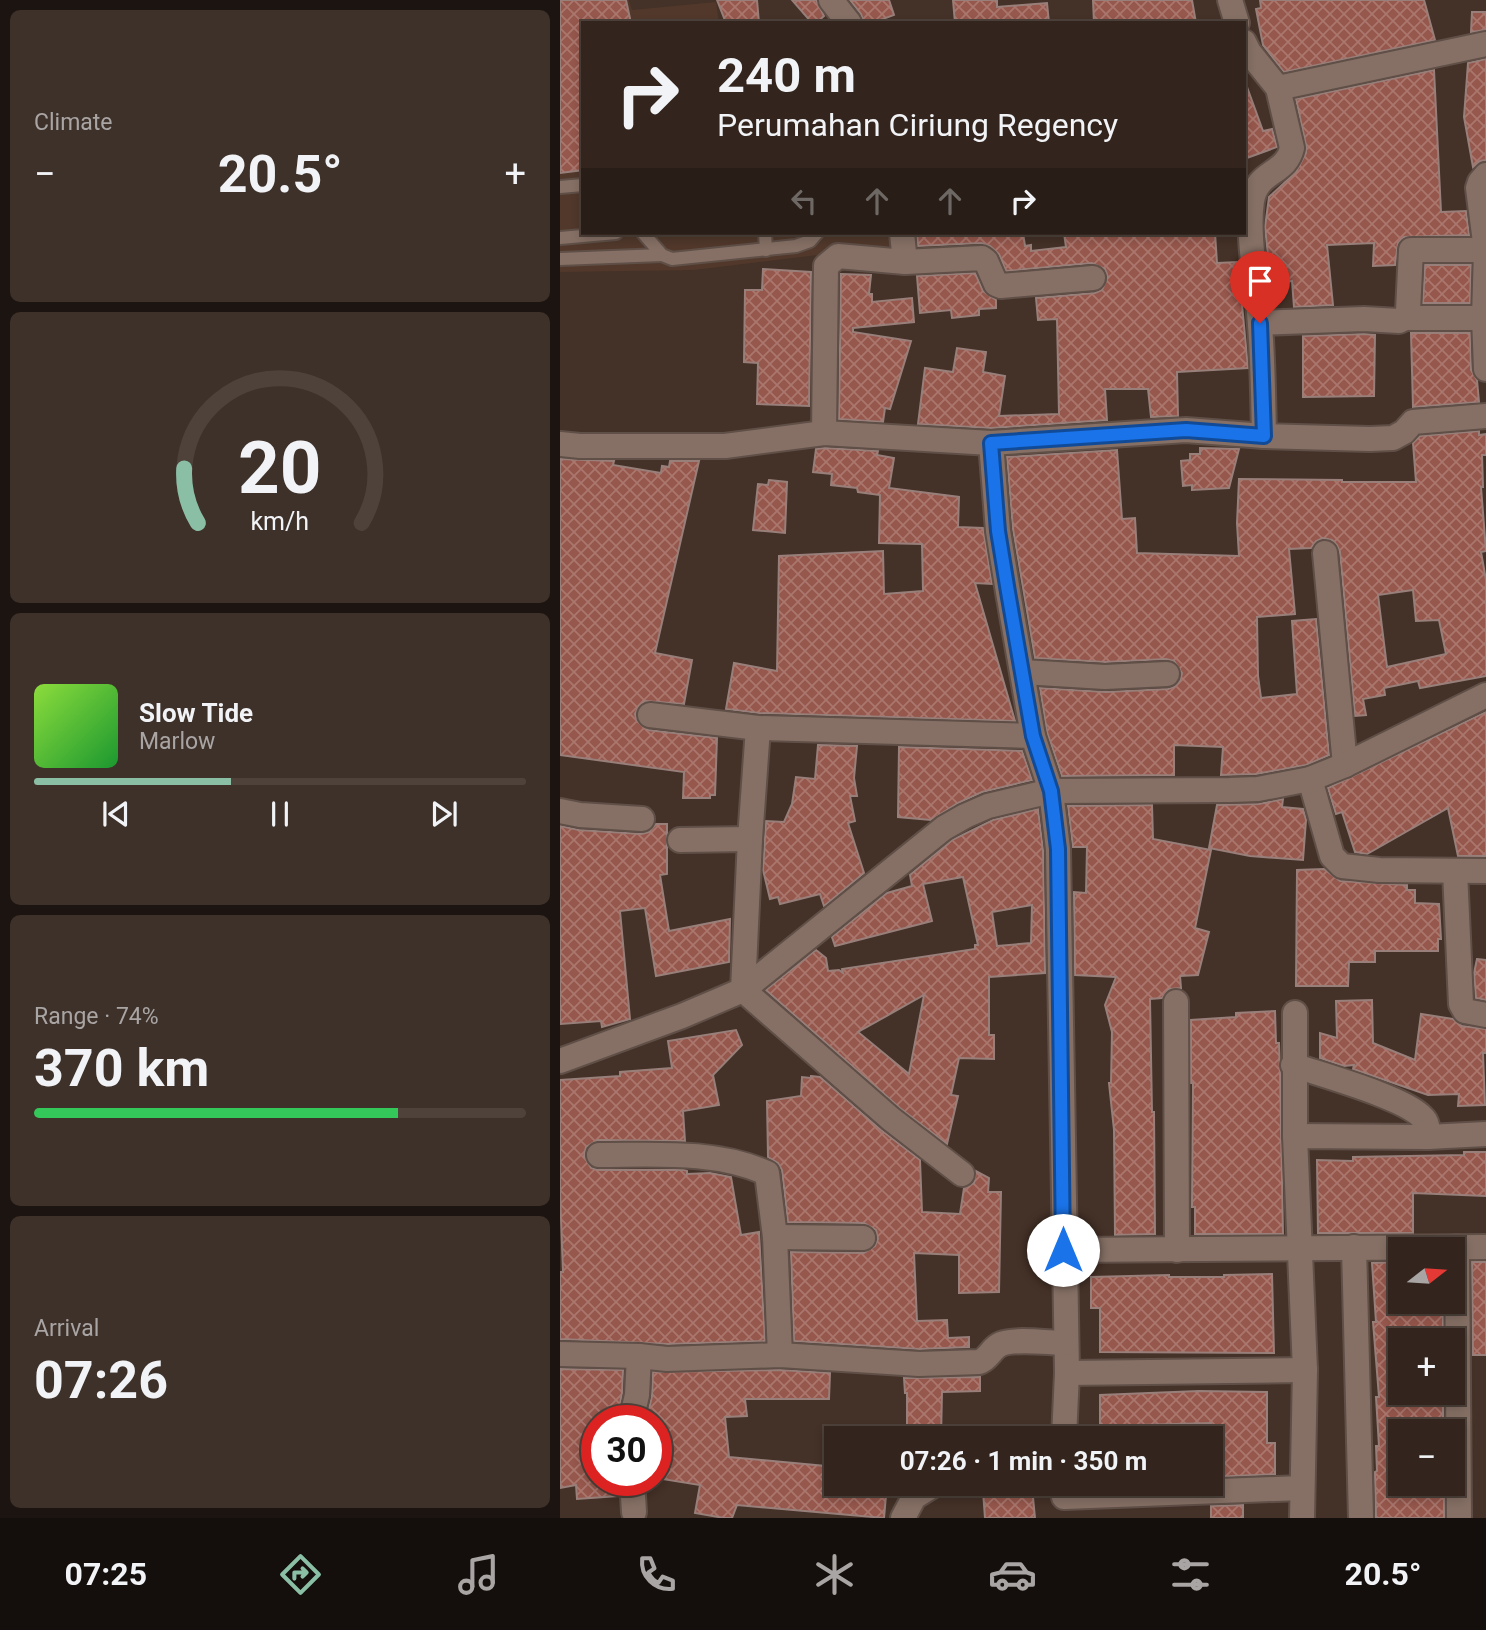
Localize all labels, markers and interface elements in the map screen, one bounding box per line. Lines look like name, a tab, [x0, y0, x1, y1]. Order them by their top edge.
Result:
text: 240 m	[717, 47, 856, 104]
icon: right	[602, 49, 693, 140]
text: Perumahan Ciriung Regency	[717, 106, 1118, 144]
text: Climate	[34, 109, 113, 136]
text: 20.5°	[218, 144, 343, 205]
text: −	[34, 152, 56, 196]
text: +	[504, 152, 526, 196]
icon: left	[785, 182, 823, 220]
icon: ahead	[858, 182, 896, 220]
icon: ahead	[931, 182, 969, 220]
icon: right	[1004, 182, 1042, 220]
pin	[1230, 251, 1290, 323]
icon: arrive	[1241, 262, 1279, 300]
text: 20	[238, 426, 322, 512]
text: km/h	[251, 507, 309, 536]
text: Slow Tide	[139, 698, 253, 728]
text: Marlow	[139, 728, 215, 755]
icon: previous	[97, 795, 135, 833]
icon: pause	[261, 795, 299, 833]
icon: next	[425, 795, 463, 833]
text: Range · 74%	[34, 1003, 159, 1030]
text: 370 km	[34, 1038, 209, 1099]
position arrow	[1026, 1213, 1100, 1287]
north arrow	[1388, 1237, 1465, 1314]
map controls	[1388, 1237, 1465, 1496]
text: Arrival	[34, 1315, 99, 1342]
button: +	[1388, 1328, 1465, 1405]
text: 07:26	[34, 1350, 168, 1411]
speed limit sign: 30	[581, 1405, 672, 1496]
button: −	[1388, 1419, 1465, 1496]
text: 07:26 · 1 min · 350 m	[900, 1446, 1147, 1476]
icon: directions	[276, 1550, 325, 1599]
icon: music	[454, 1550, 503, 1599]
icon: phone	[632, 1550, 681, 1599]
icon: climate	[810, 1550, 859, 1599]
icon: car	[988, 1550, 1037, 1599]
icon: filters	[1166, 1550, 1215, 1599]
text: 07:25	[65, 1555, 147, 1593]
text: 20.5°	[1345, 1555, 1421, 1593]

